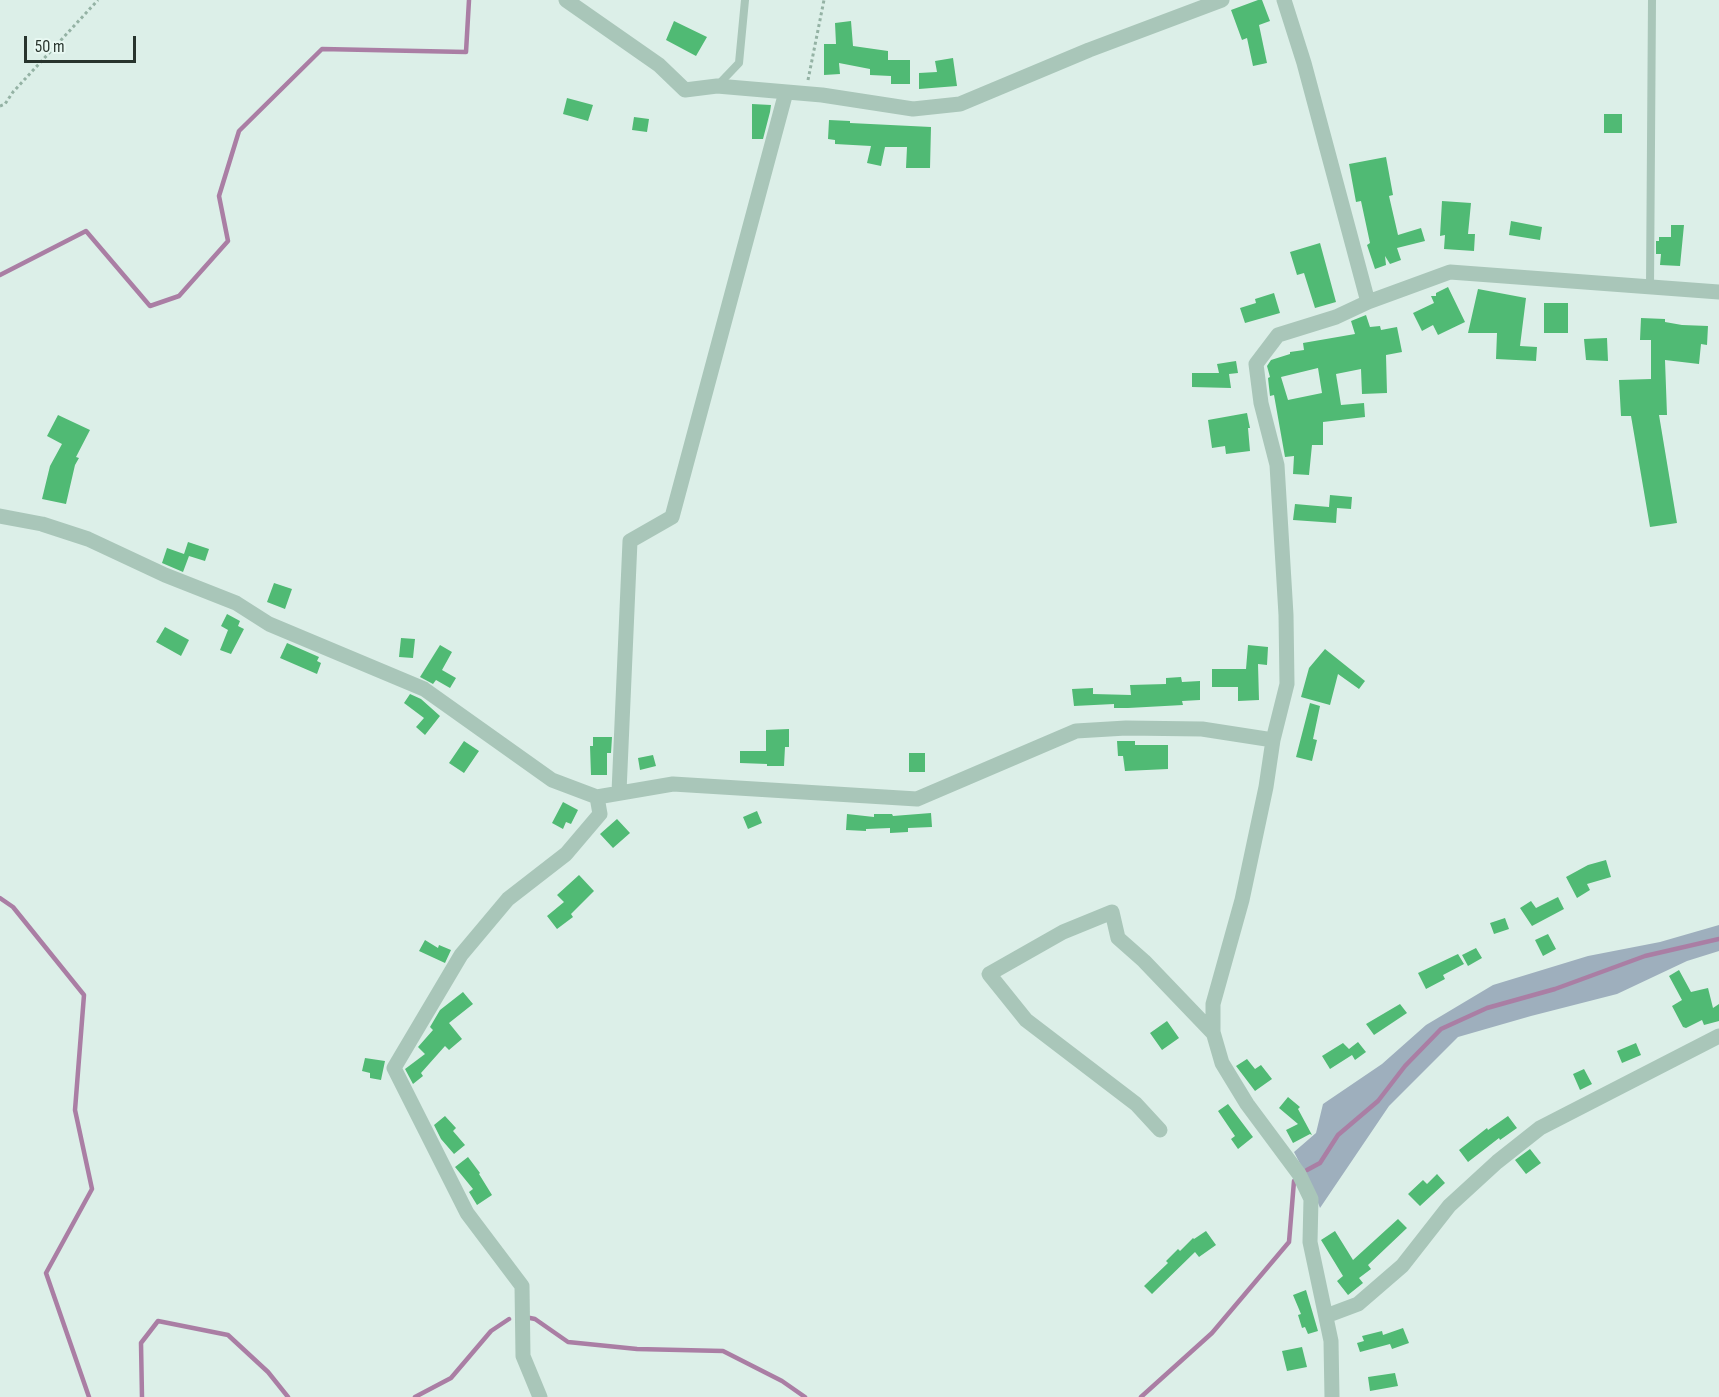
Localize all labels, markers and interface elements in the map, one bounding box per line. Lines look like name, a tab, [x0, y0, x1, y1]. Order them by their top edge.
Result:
scale bar	[27, 24, 140, 62]
text: 50 m	[35, 36, 65, 57]

